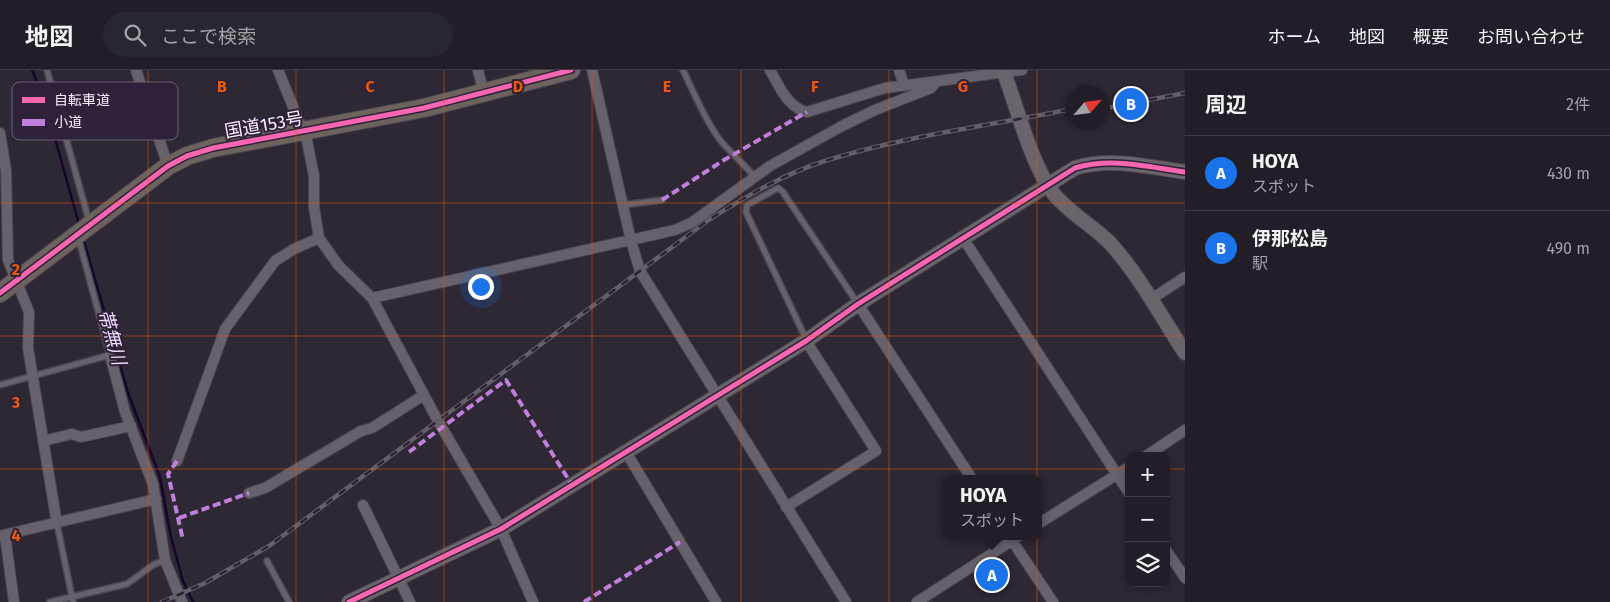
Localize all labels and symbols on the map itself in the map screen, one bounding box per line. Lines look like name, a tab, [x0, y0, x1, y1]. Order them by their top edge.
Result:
text: B	[217, 77, 227, 96]
text: C	[365, 77, 375, 96]
text: D	[513, 77, 523, 96]
text: E	[663, 77, 671, 96]
text: F	[811, 77, 819, 96]
text: G	[958, 77, 968, 96]
legend	[12, 82, 178, 140]
north arrow	[1065, 85, 1110, 130]
pin: B	[1115, 85, 1147, 123]
text: 自転車道	[54, 92, 110, 109]
street label: 国道153号	[223, 107, 305, 143]
text: 小道	[54, 114, 82, 131]
text: 2	[12, 260, 20, 279]
your location	[468, 274, 494, 300]
water label: 帯無川	[93, 306, 131, 369]
text: 3	[11, 393, 20, 412]
text: 4	[11, 526, 21, 545]
pin: A	[976, 556, 1008, 594]

